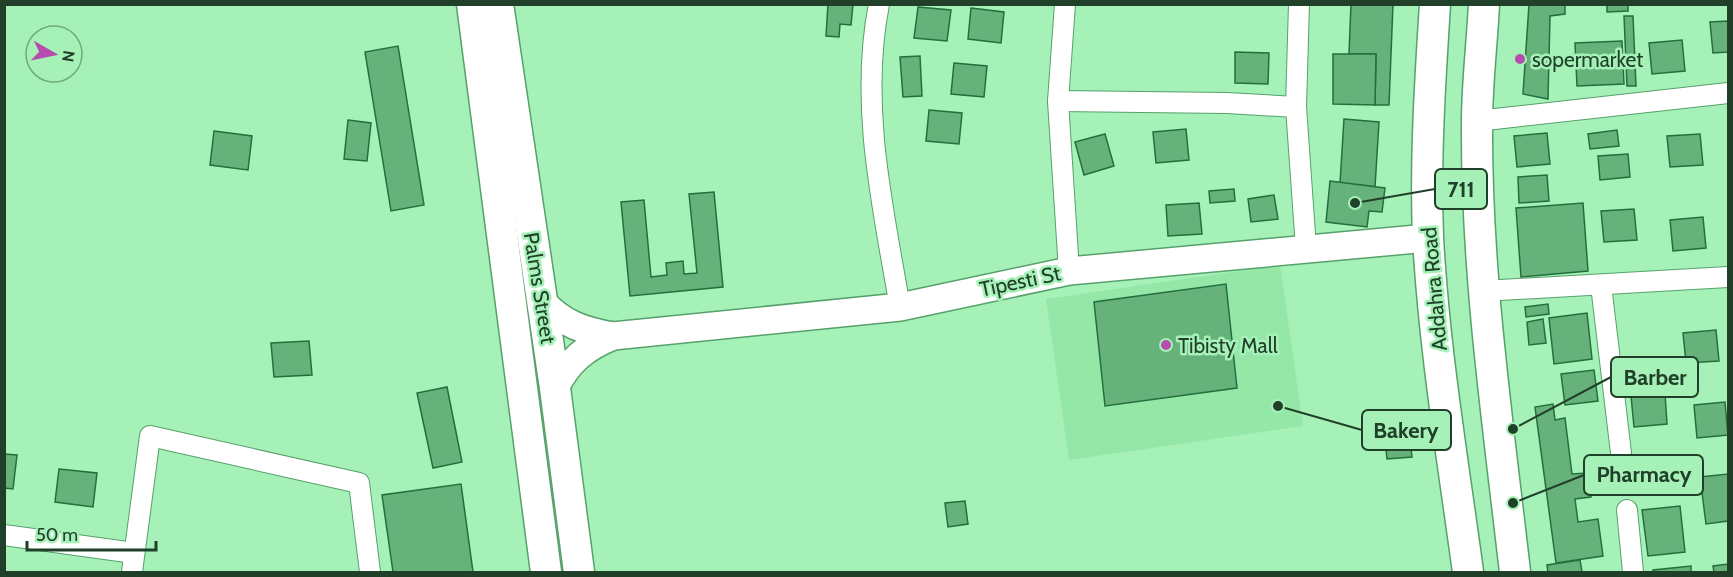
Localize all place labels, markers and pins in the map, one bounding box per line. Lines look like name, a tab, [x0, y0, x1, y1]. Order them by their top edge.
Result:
place label: sopermarket	[1532, 47, 1643, 72]
marker: sopermarket	[1513, 52, 1527, 66]
callout: 711	[1435, 169, 1487, 209]
place label: Tibisty Mall	[1178, 333, 1278, 358]
marker: Tibisty Mall	[1159, 338, 1173, 352]
callout: Barber	[1611, 357, 1698, 397]
callout: Bakery	[1362, 410, 1451, 450]
callout: Pharmacy	[1584, 455, 1703, 495]

